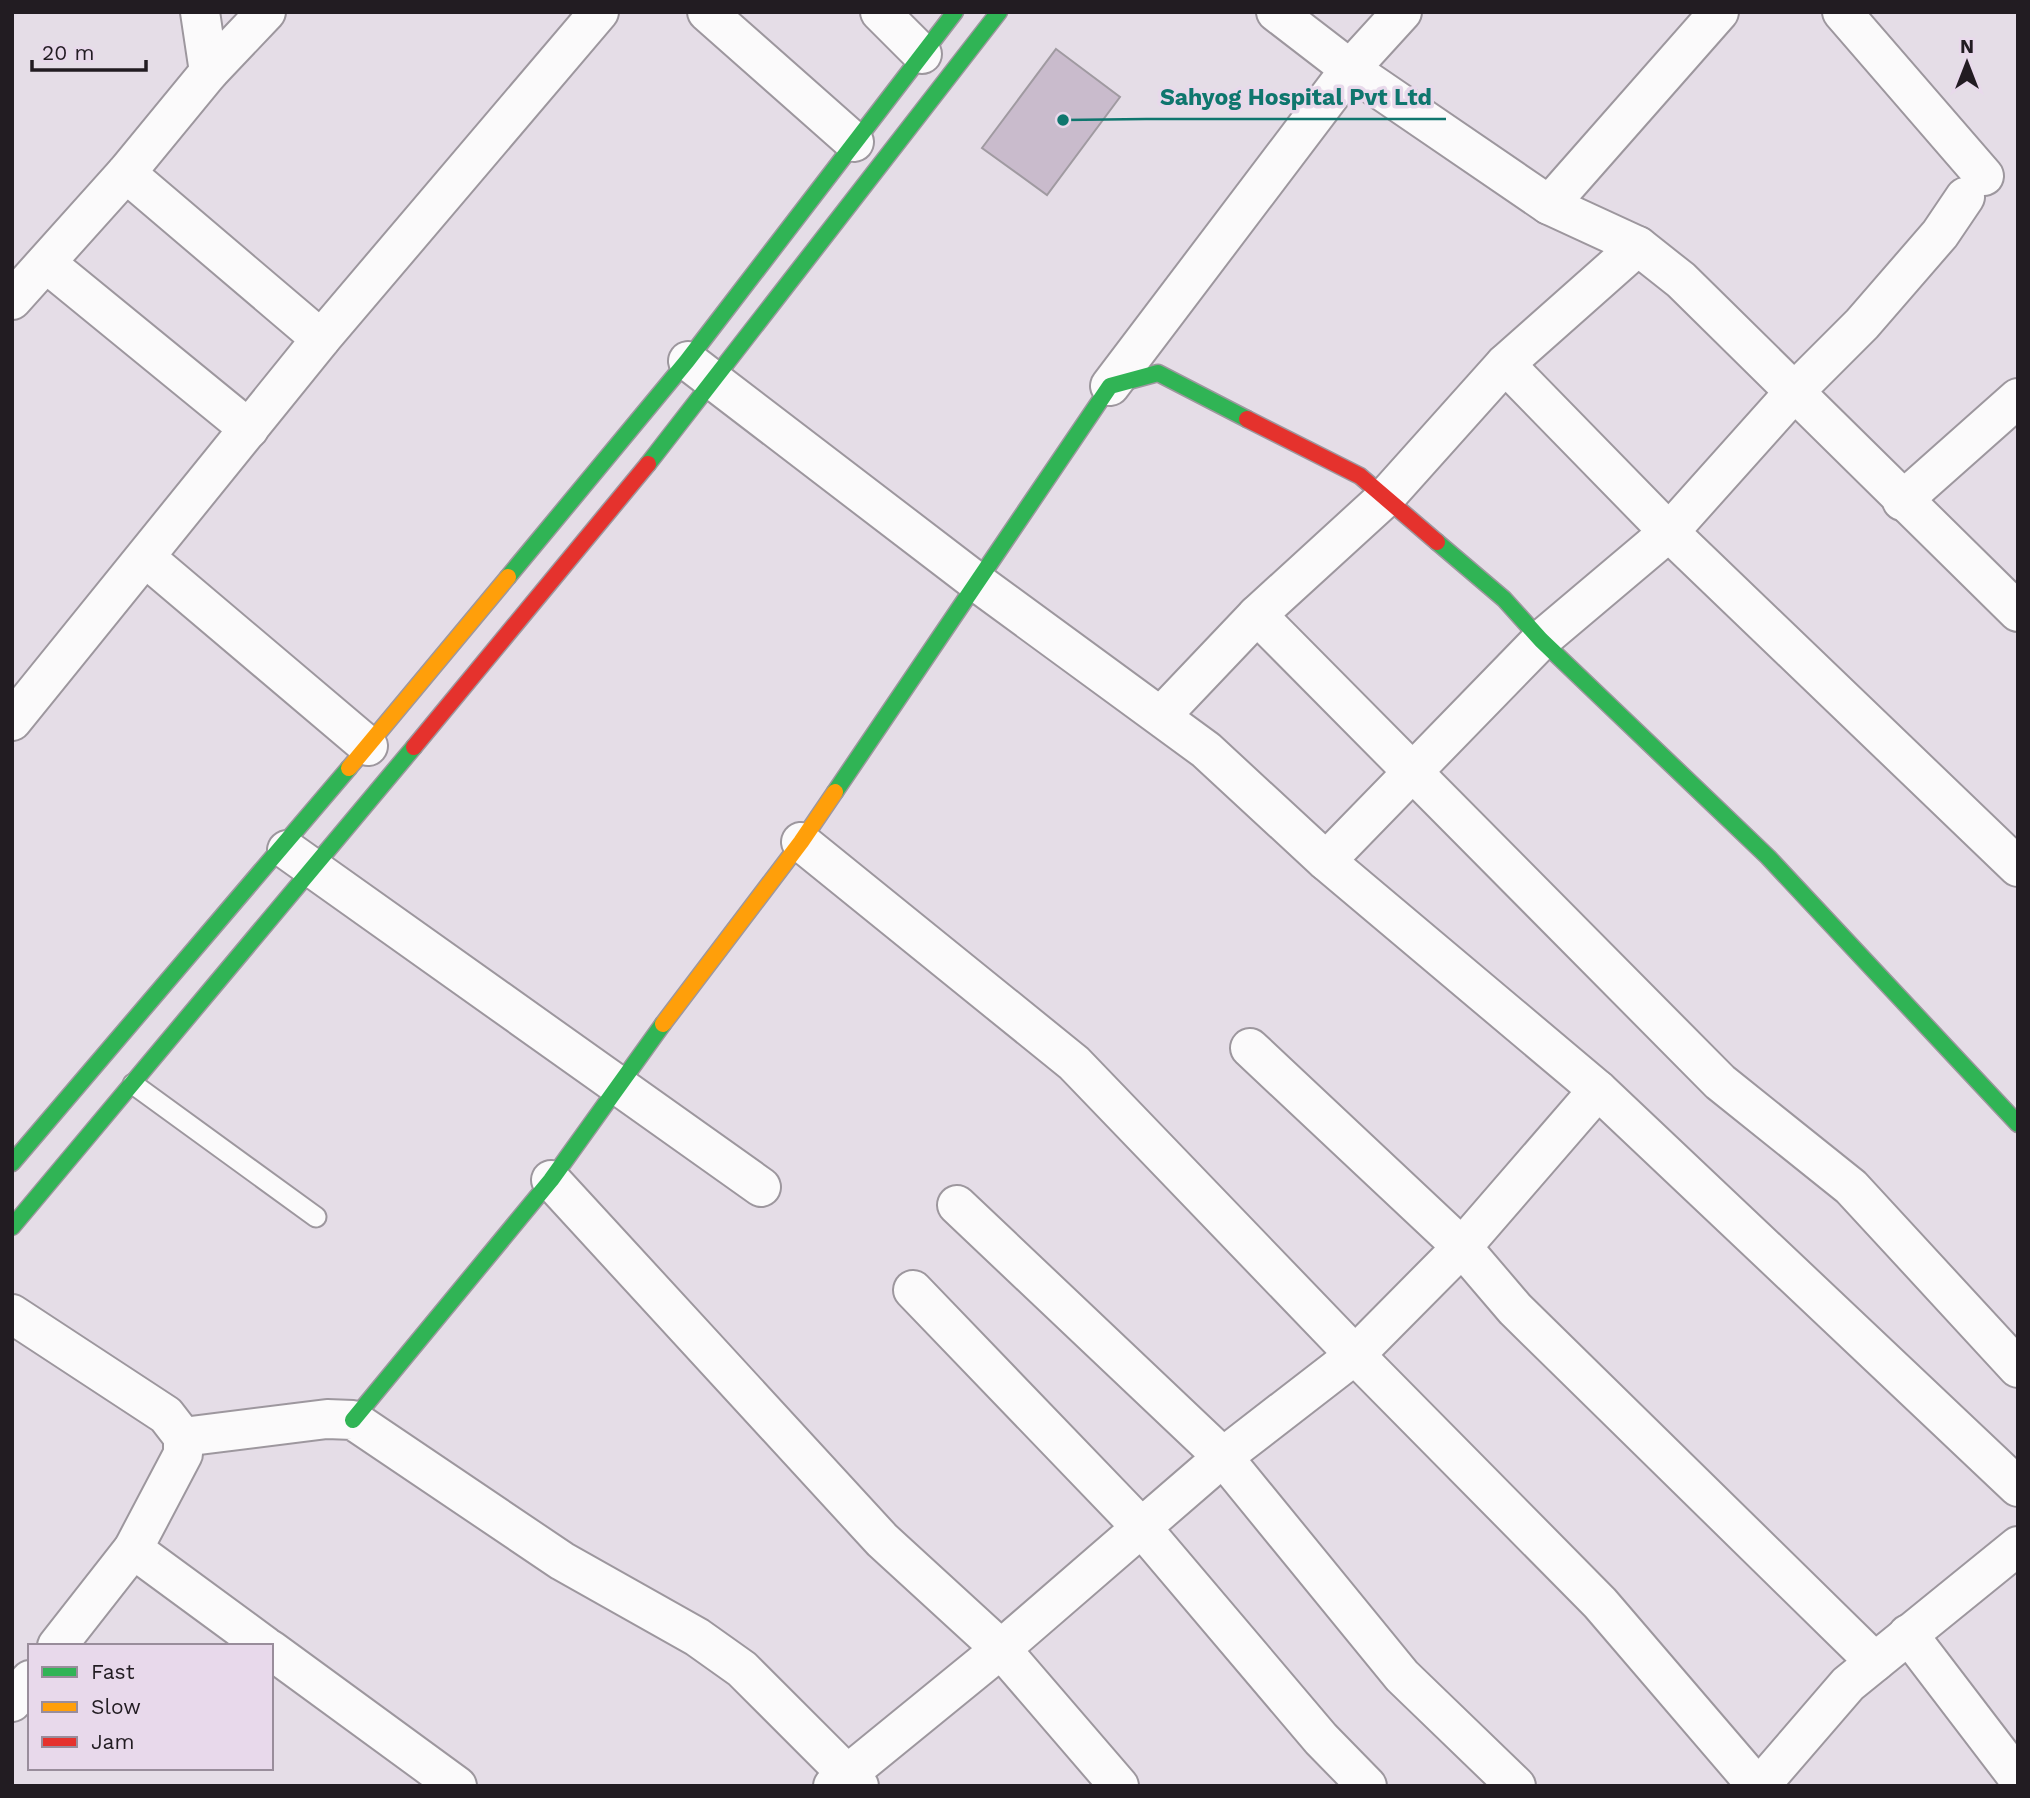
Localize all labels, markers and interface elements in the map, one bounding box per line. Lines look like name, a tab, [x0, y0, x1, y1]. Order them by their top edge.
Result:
scale bar	[32, 28, 145, 72]
north arrow	[1932, 28, 2002, 98]
text: N	[1960, 35, 1974, 58]
text: 20 m	[42, 40, 94, 65]
callout: Sahyog Hospital Pvt Ltd	[1146, 75, 1446, 119]
text: Sahyog Hospital Pvt Ltd	[1160, 84, 1432, 111]
legend	[28, 1644, 273, 1770]
text: Fast	[91, 1659, 135, 1684]
text: Slow	[91, 1694, 141, 1719]
text: Jam	[91, 1729, 134, 1754]

